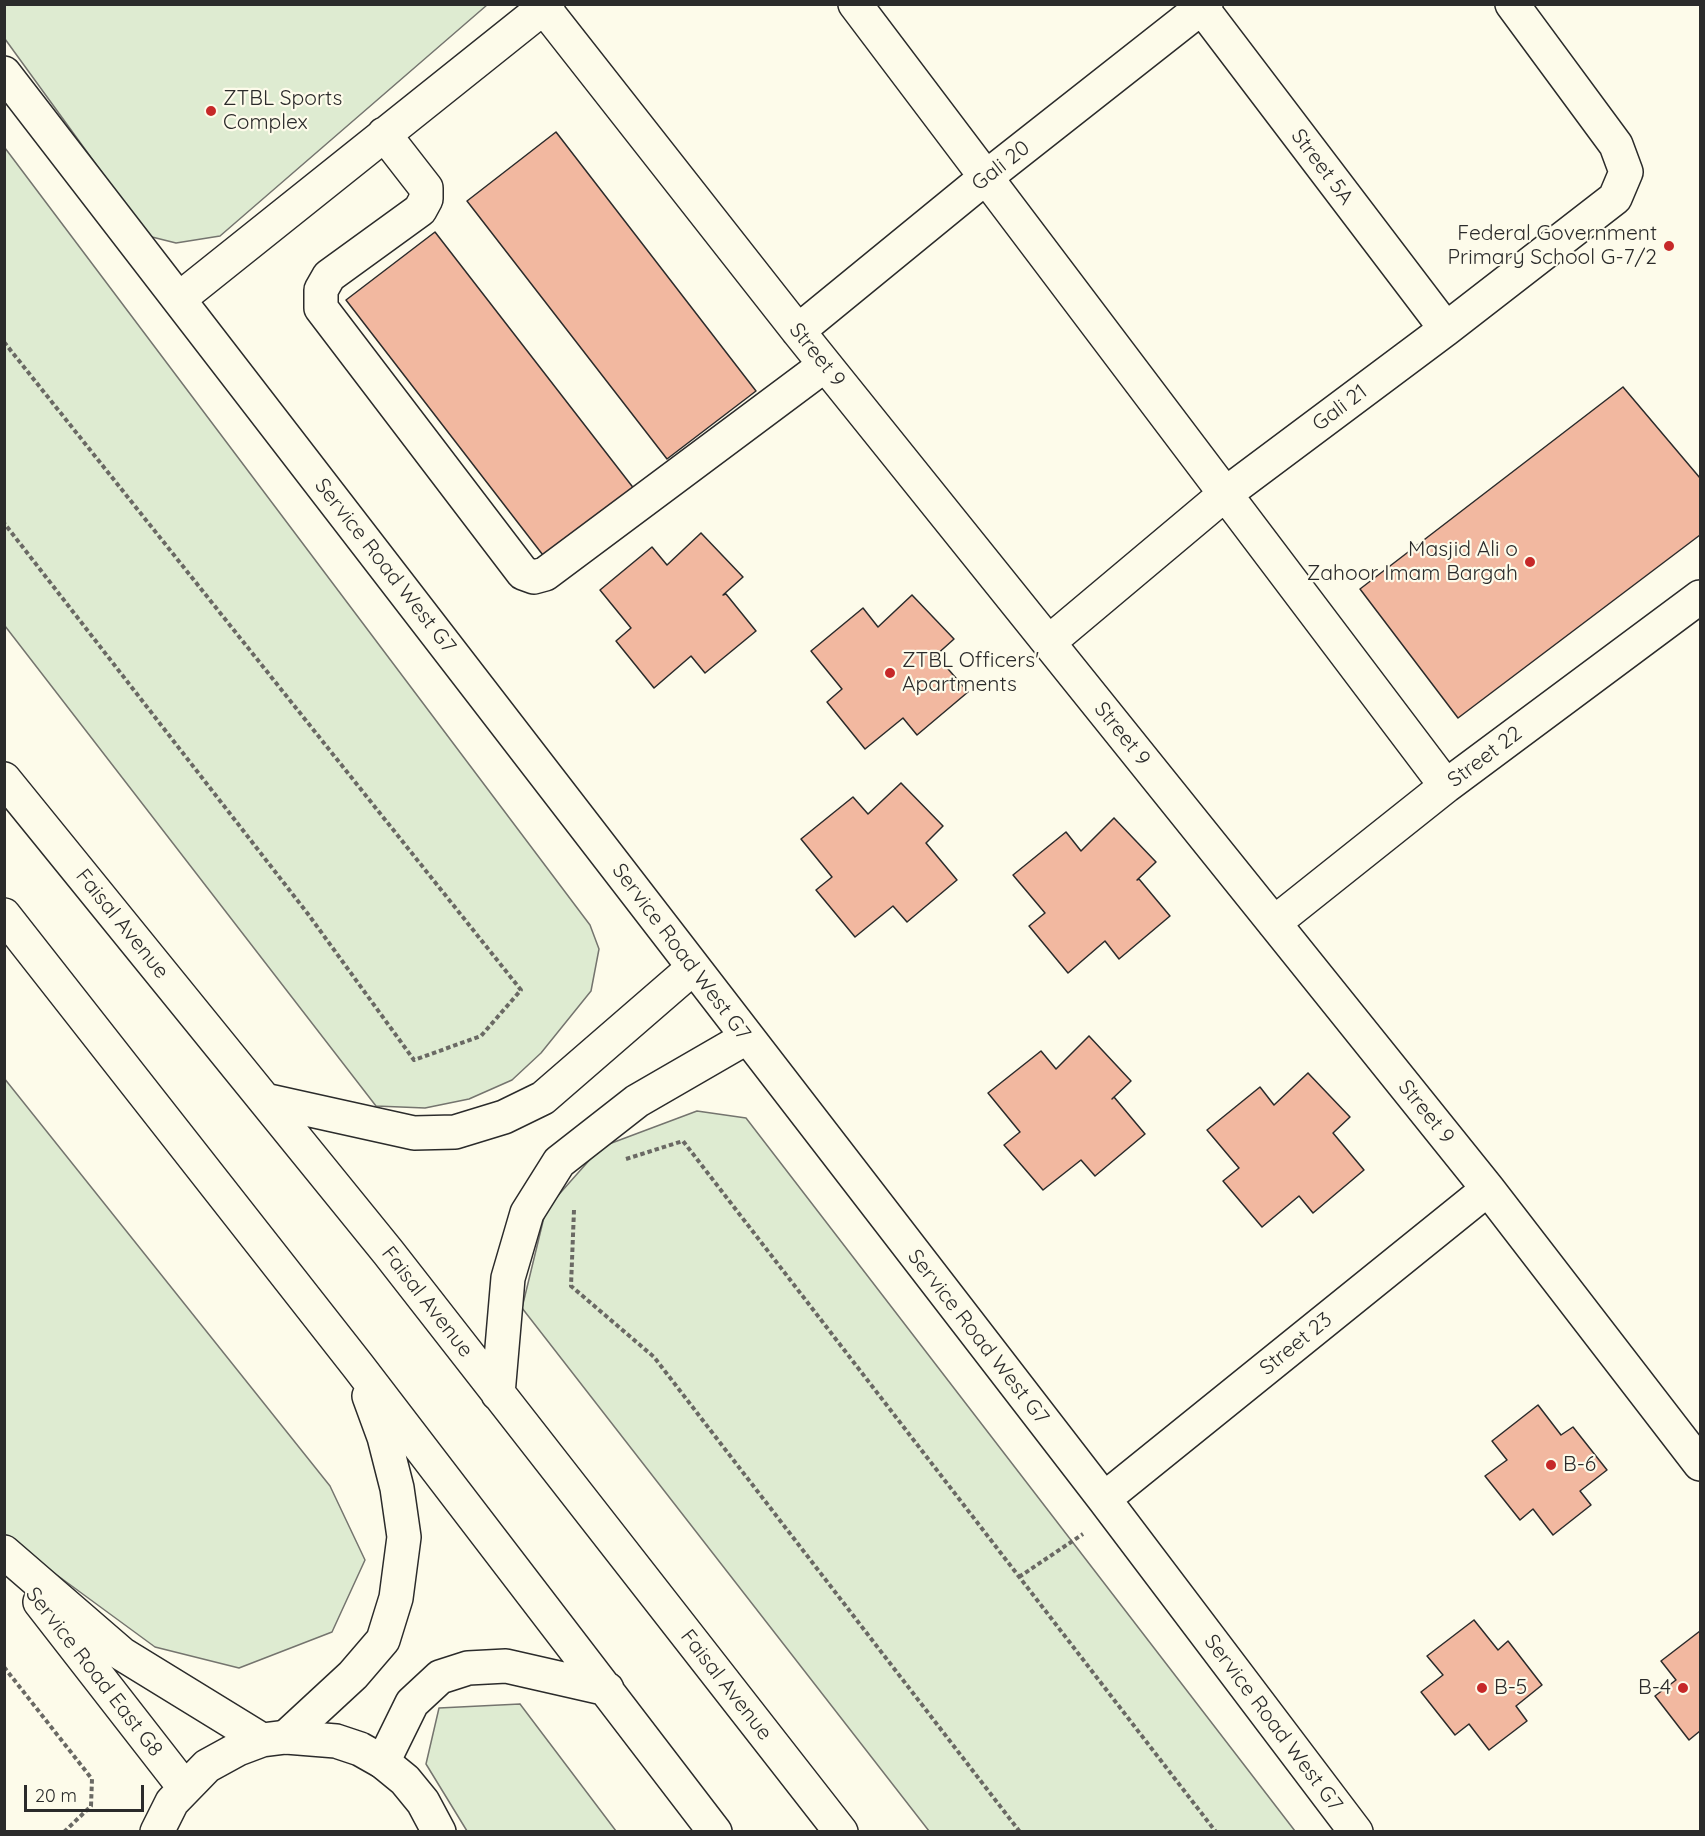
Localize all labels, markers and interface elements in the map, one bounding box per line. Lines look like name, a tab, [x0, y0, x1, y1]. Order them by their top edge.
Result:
place label: ZTBL Sports Complex	[223, 86, 342, 136]
marker: ZTBL Sports Complex	[204, 104, 218, 118]
street label: Street 5A	[1285, 124, 1359, 210]
street label: Gali 20	[967, 136, 1035, 196]
place label: Federal Government Primary School G-7/2	[1448, 221, 1657, 271]
marker: Federal Government Primary School G-7/2	[1662, 239, 1676, 253]
street label: Street 9	[784, 318, 850, 392]
street label: Gali 21	[1308, 379, 1372, 437]
street label: Service Road West G7	[309, 474, 461, 658]
place label: Masjid Ali o Zahoor Imam Bargah	[1307, 537, 1518, 587]
marker: Masjid Ali o Zahoor Imam Bargah	[1523, 555, 1537, 569]
place label: ZTBL Officers' Apartments	[902, 648, 1039, 698]
marker: ZTBL Officers' Apartments	[883, 666, 897, 680]
street label: Street 9	[1089, 697, 1155, 771]
street label: Street 22	[1443, 721, 1527, 793]
street label: Service Road West G7	[606, 859, 756, 1045]
street label: Faisal Avenue	[70, 864, 174, 984]
street label: Street 9	[1393, 1075, 1459, 1149]
street label: Faisal Avenue	[376, 1242, 478, 1362]
street label: Service Road West G7	[902, 1245, 1054, 1429]
street label: Street 23	[1255, 1307, 1337, 1381]
place label: B-6	[1563, 1452, 1596, 1478]
marker: B-6	[1544, 1458, 1558, 1472]
street label: Service Road East G8	[20, 1582, 168, 1762]
street label: Faisal Avenue	[675, 1625, 777, 1745]
street label: Service Road West G7	[1198, 1630, 1348, 1816]
place label: B-5	[1494, 1675, 1527, 1701]
place label: B-4	[1638, 1675, 1671, 1701]
marker: B-5	[1475, 1681, 1489, 1695]
marker: B-4	[1676, 1681, 1690, 1695]
scale bar	[27, 1773, 147, 1811]
text: 20 m	[35, 1784, 77, 1807]

